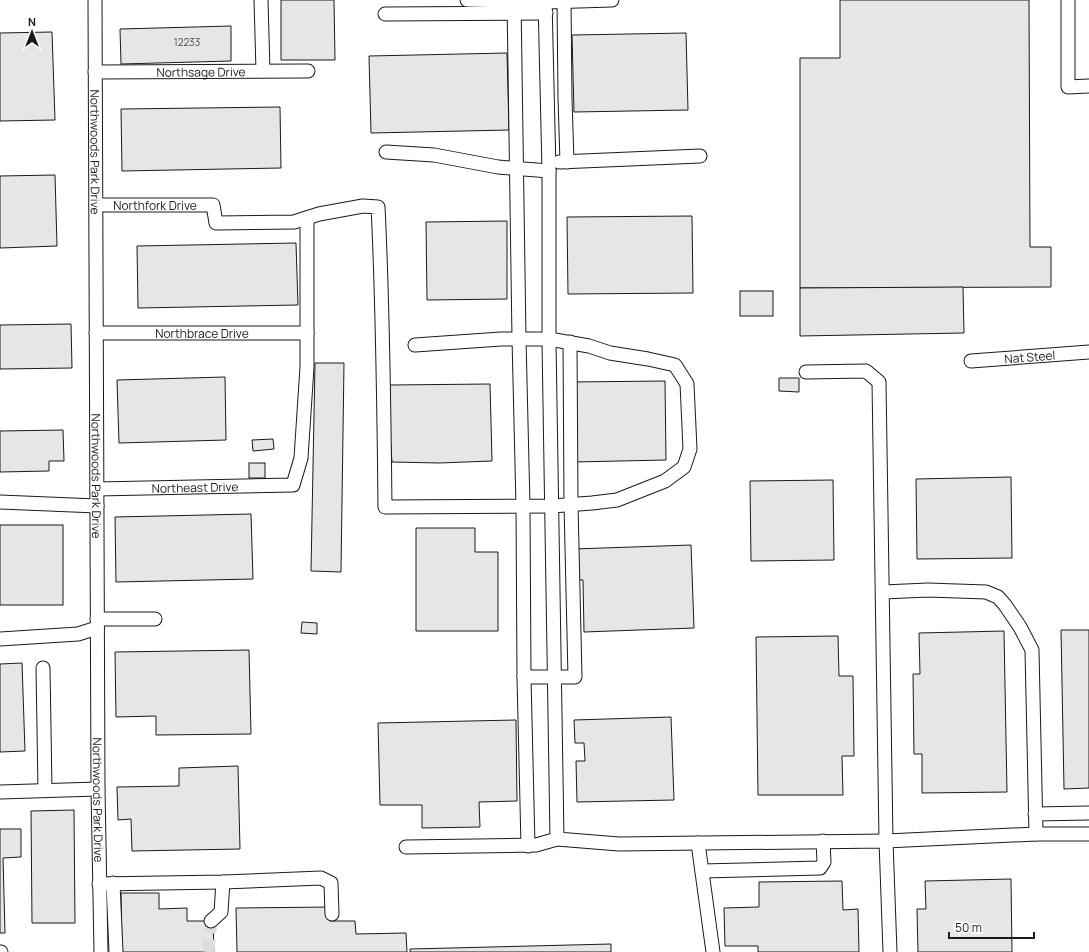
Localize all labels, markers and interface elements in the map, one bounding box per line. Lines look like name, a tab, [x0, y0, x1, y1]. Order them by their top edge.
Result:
north arrow	[12, 12, 52, 52]
text: N	[28, 14, 36, 29]
house number: 12233	[174, 35, 200, 49]
street label: Northsage Drive	[156, 63, 246, 80]
street label: Northwoods Park Drive	[87, 89, 104, 215]
street label: Northfork Drive	[113, 197, 197, 214]
street label: Northbrace Drive	[155, 325, 249, 342]
street label: Nat Steel	[1004, 346, 1056, 367]
street label: Northwoods Park Drive	[88, 413, 106, 539]
street label: Northeast Drive	[151, 478, 239, 496]
street label: Northwoods Park Drive	[89, 737, 108, 863]
scale bar	[949, 914, 1034, 940]
text: 50 m	[955, 919, 982, 936]

